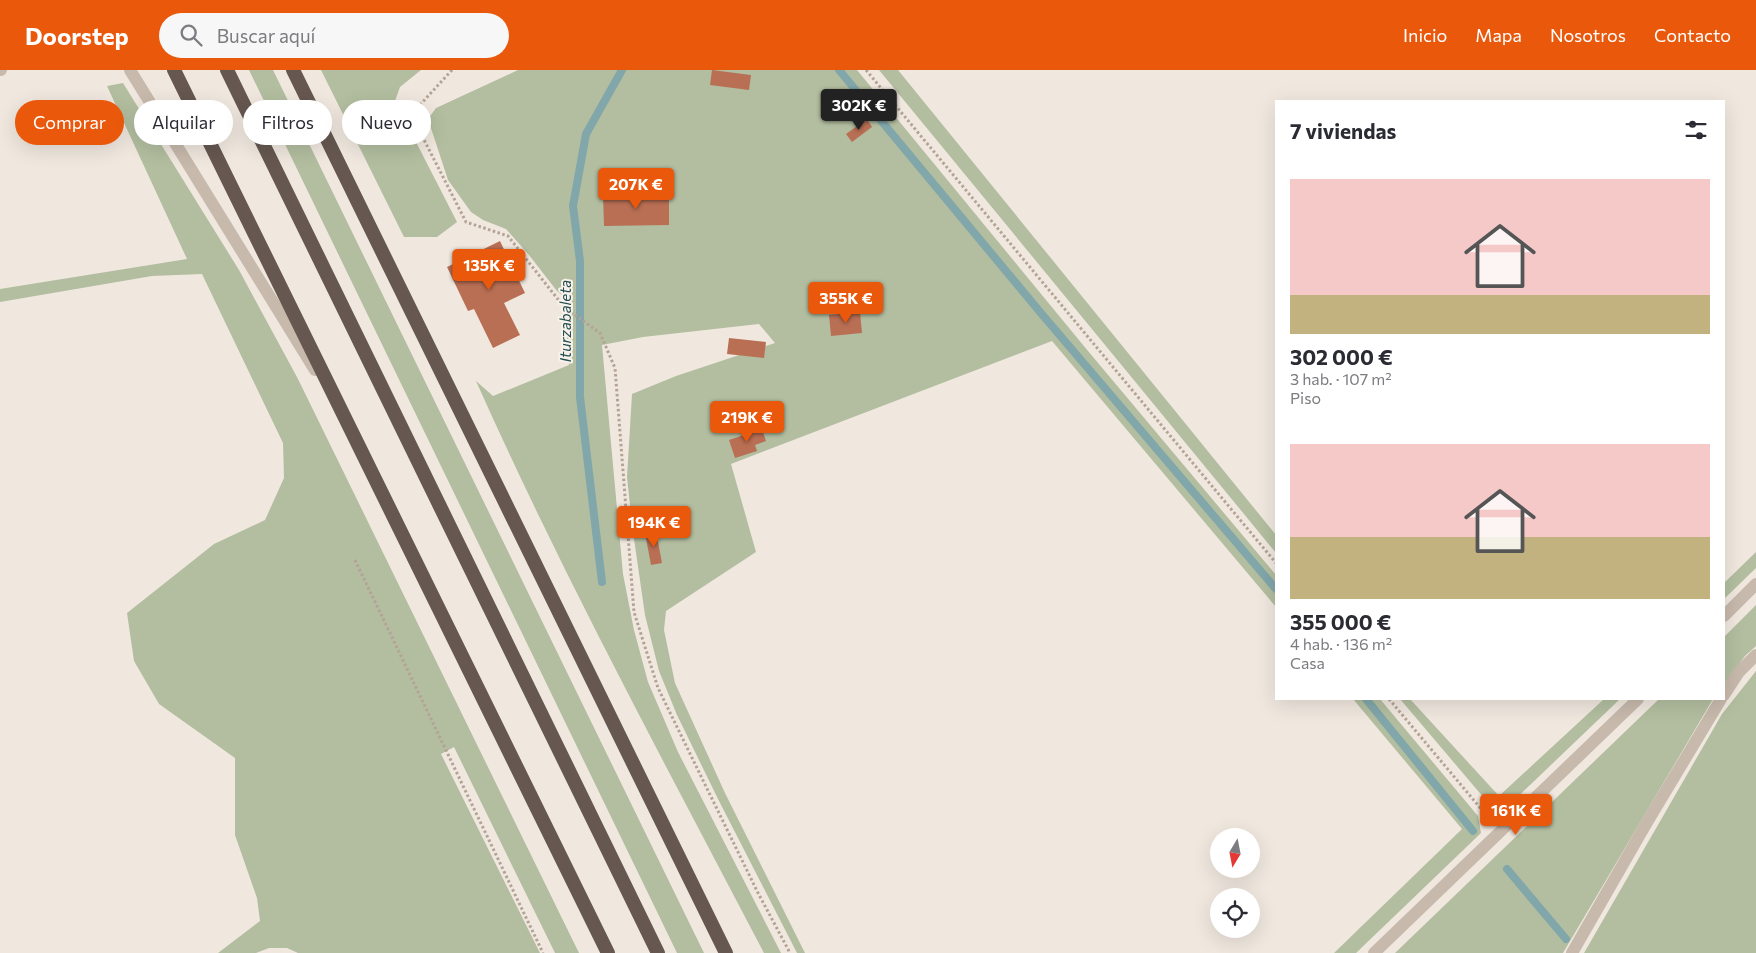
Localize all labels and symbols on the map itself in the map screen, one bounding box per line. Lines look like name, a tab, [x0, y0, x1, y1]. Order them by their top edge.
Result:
pin: 302K €	[818, 88, 900, 131]
pin: 207K €	[595, 168, 677, 210]
pin: 135K €	[448, 248, 530, 291]
water label: Iturzabaleta	[556, 280, 574, 362]
pin: 355K €	[805, 282, 887, 324]
pin: 219K €	[706, 400, 788, 443]
pin: 194K €	[613, 506, 695, 548]
pin: 161K €	[1475, 794, 1557, 836]
north arrow	[1210, 828, 1260, 878]

